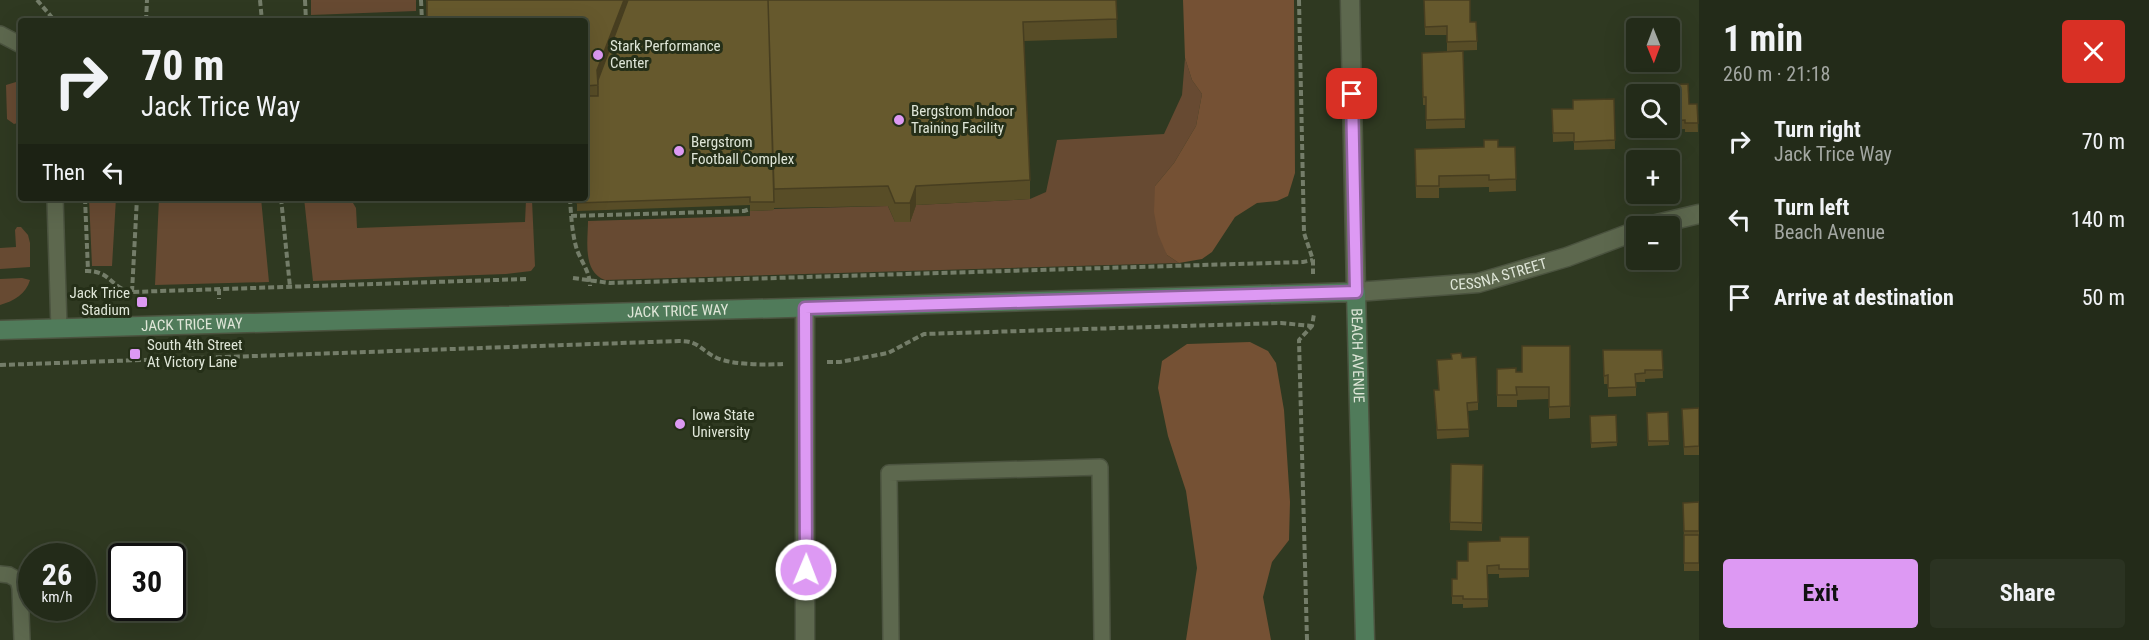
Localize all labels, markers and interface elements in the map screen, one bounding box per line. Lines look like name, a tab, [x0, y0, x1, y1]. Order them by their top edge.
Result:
north arrow	[1626, 18, 1680, 72]
map controls	[1626, 18, 1680, 270]
text: 1 min	[1723, 18, 1803, 60]
button: close	[2062, 20, 2125, 83]
place label: Stark Performance Center	[610, 37, 721, 72]
text: 70 m	[141, 41, 224, 90]
icon: right	[42, 42, 120, 120]
marker: Stark Performance Center	[591, 48, 605, 62]
text: 260 m · 21:18	[1723, 62, 1830, 86]
pin	[1326, 68, 1377, 119]
icon: arrive	[1335, 77, 1368, 110]
button: search	[1626, 84, 1680, 138]
text: Jack Trice Way	[141, 91, 300, 123]
place label: Bergstrom Indoor Training Facility	[911, 102, 1015, 137]
marker: Bergstrom Indoor Training Facility	[892, 113, 906, 127]
text: Turn right	[1774, 117, 1861, 142]
icon: right	[1723, 125, 1756, 158]
text: 70 m	[2082, 129, 2125, 154]
place label: Bergstrom Football Complex	[691, 133, 795, 168]
text: Jack Trice Way	[1774, 142, 1892, 166]
marker: Bergstrom Football Complex	[672, 144, 686, 158]
button: +	[1626, 150, 1680, 204]
icon: left	[97, 156, 130, 189]
text: Then	[42, 160, 85, 185]
text: Turn left	[1774, 195, 1849, 220]
icon: left	[1723, 203, 1756, 236]
text: 140 m	[2071, 207, 2125, 232]
button: −	[1626, 216, 1680, 270]
text: Beach Avenue	[1774, 220, 1885, 244]
street label: CESSNA STREET	[1449, 254, 1549, 294]
icon: arrive	[1723, 281, 1756, 314]
place label: Jack Trice Stadium	[69, 284, 130, 319]
text: Arrive at destination	[1774, 285, 1954, 310]
text: 50 m	[2082, 285, 2125, 310]
marker: Jack Trice Stadium	[135, 295, 149, 309]
street label: JACK TRICE WAY	[627, 301, 729, 321]
street label: BEACH AVENUE	[1347, 308, 1368, 403]
street label: JACK TRICE WAY	[141, 314, 243, 335]
place label: South 4th Street At Victory Lane	[147, 336, 242, 371]
marker: South 4th Street At Victory Lane	[128, 347, 142, 361]
place label: Iowa State University	[692, 406, 755, 441]
marker: Iowa State University	[673, 417, 687, 431]
position arrow	[774, 538, 838, 602]
speed limit sign: 30	[108, 543, 186, 621]
text: 26	[42, 557, 72, 592]
button: Exit	[1723, 559, 1918, 628]
button: Share	[1930, 559, 2125, 628]
text: km/h	[42, 588, 72, 606]

